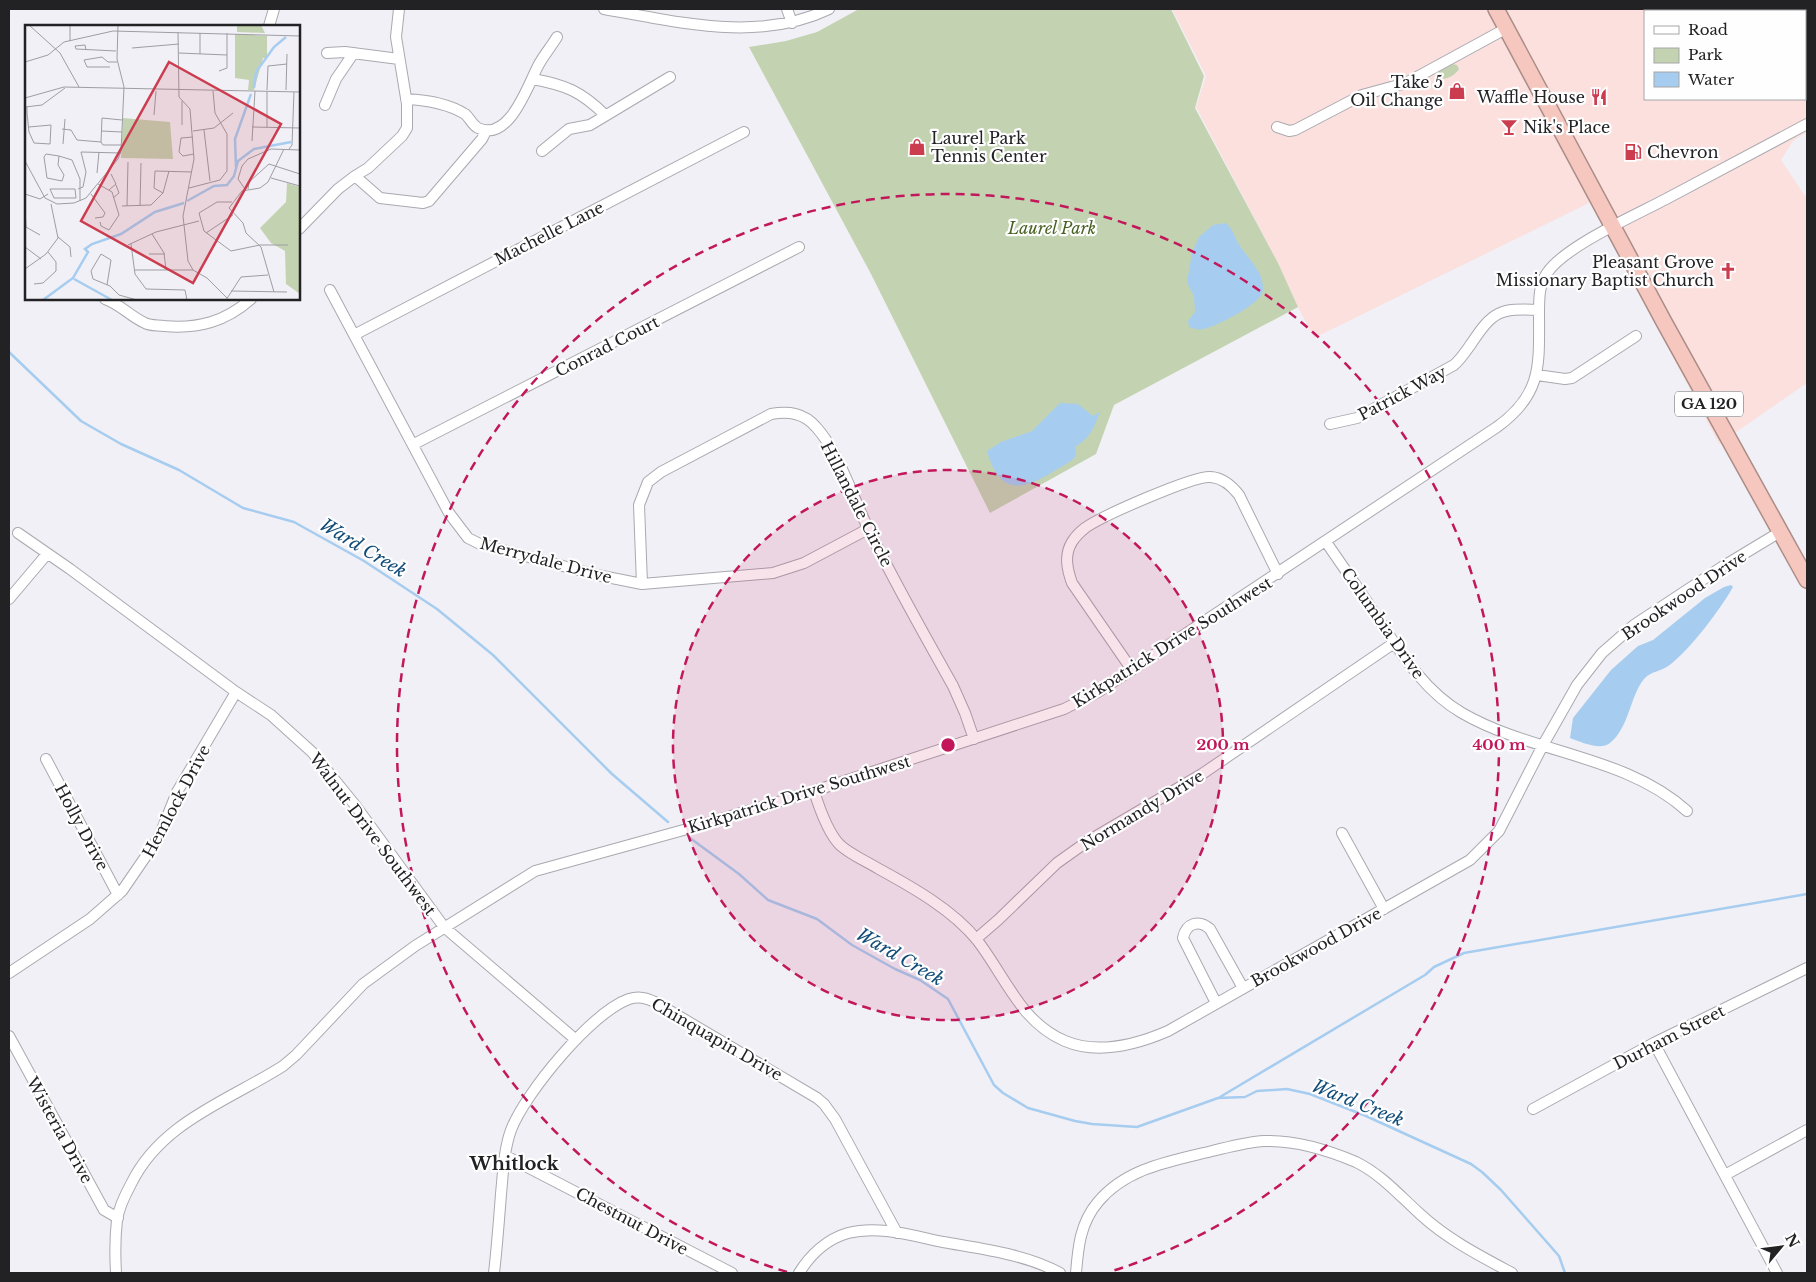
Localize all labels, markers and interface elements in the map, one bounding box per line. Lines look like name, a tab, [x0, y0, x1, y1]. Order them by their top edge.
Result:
legend	[1644, 10, 1806, 100]
text: Road	[1688, 20, 1728, 39]
inset map	[25, 25, 300, 300]
text: Park	[1688, 45, 1724, 64]
text: Water	[1687, 70, 1735, 89]
place label: Take 5 Oil Change	[1350, 72, 1443, 110]
shop icon: Take 5 Oil Change	[1447, 81, 1467, 101]
place label: Waffle House	[1476, 87, 1585, 107]
restaurant icon: Waffle House	[1589, 87, 1609, 107]
bar icon: Nik's Place	[1499, 117, 1519, 137]
place label: Nik's Place	[1523, 117, 1610, 137]
place label: Laurel Park Tennis Center	[931, 128, 1047, 166]
shop icon: Laurel Park Tennis Center	[907, 137, 927, 157]
fuel station icon: Chevron	[1623, 142, 1643, 162]
place label: Chevron	[1647, 142, 1719, 162]
street label: Machelle Lane	[491, 197, 607, 269]
park label: Laurel Park	[1007, 218, 1096, 238]
place label: Pleasant Grove Missionary Baptist Church	[1496, 252, 1714, 290]
church icon: Pleasant Grove Missionary Baptist Church	[1718, 261, 1738, 281]
street label: Conrad Court	[552, 311, 662, 381]
street label: Patrick Way	[1354, 361, 1450, 425]
road number: GA 120	[1675, 392, 1743, 416]
street label: Hillandale Circle	[817, 438, 897, 570]
water label: Ward Creek	[316, 514, 410, 582]
street label: Merrydale Drive	[478, 533, 614, 587]
street label: Brookwood Drive	[1618, 546, 1750, 644]
street label: Columbia Drive	[1337, 563, 1429, 683]
street label: Kirkpatrick Drive Southwest	[1069, 572, 1275, 712]
text: 200 m	[1197, 735, 1250, 754]
text: 400 m	[1472, 735, 1526, 754]
centre of rings	[939, 736, 957, 754]
street label: Hemlock Drive	[138, 741, 214, 861]
street label: Walnut Drive Southwest	[305, 748, 441, 919]
street label: Kirkpatrick Drive Southwest	[685, 751, 913, 837]
street label: Normandy Drive	[1077, 765, 1207, 855]
street label: Holly Drive	[51, 780, 113, 874]
street label: Brookwood Drive	[1247, 903, 1385, 991]
water label: Ward Creek	[853, 923, 947, 991]
street label: Chinquapin Drive	[648, 993, 786, 1085]
street label: Durham Street	[1610, 1000, 1728, 1074]
street label: Wisteria Drive	[22, 1072, 98, 1187]
water label: Ward Creek	[1309, 1075, 1407, 1131]
district label: Whitlock	[468, 1153, 560, 1175]
street label: Chestnut Drive	[572, 1183, 692, 1259]
north arrow	[1756, 1222, 1806, 1272]
text: N	[1781, 1231, 1803, 1251]

